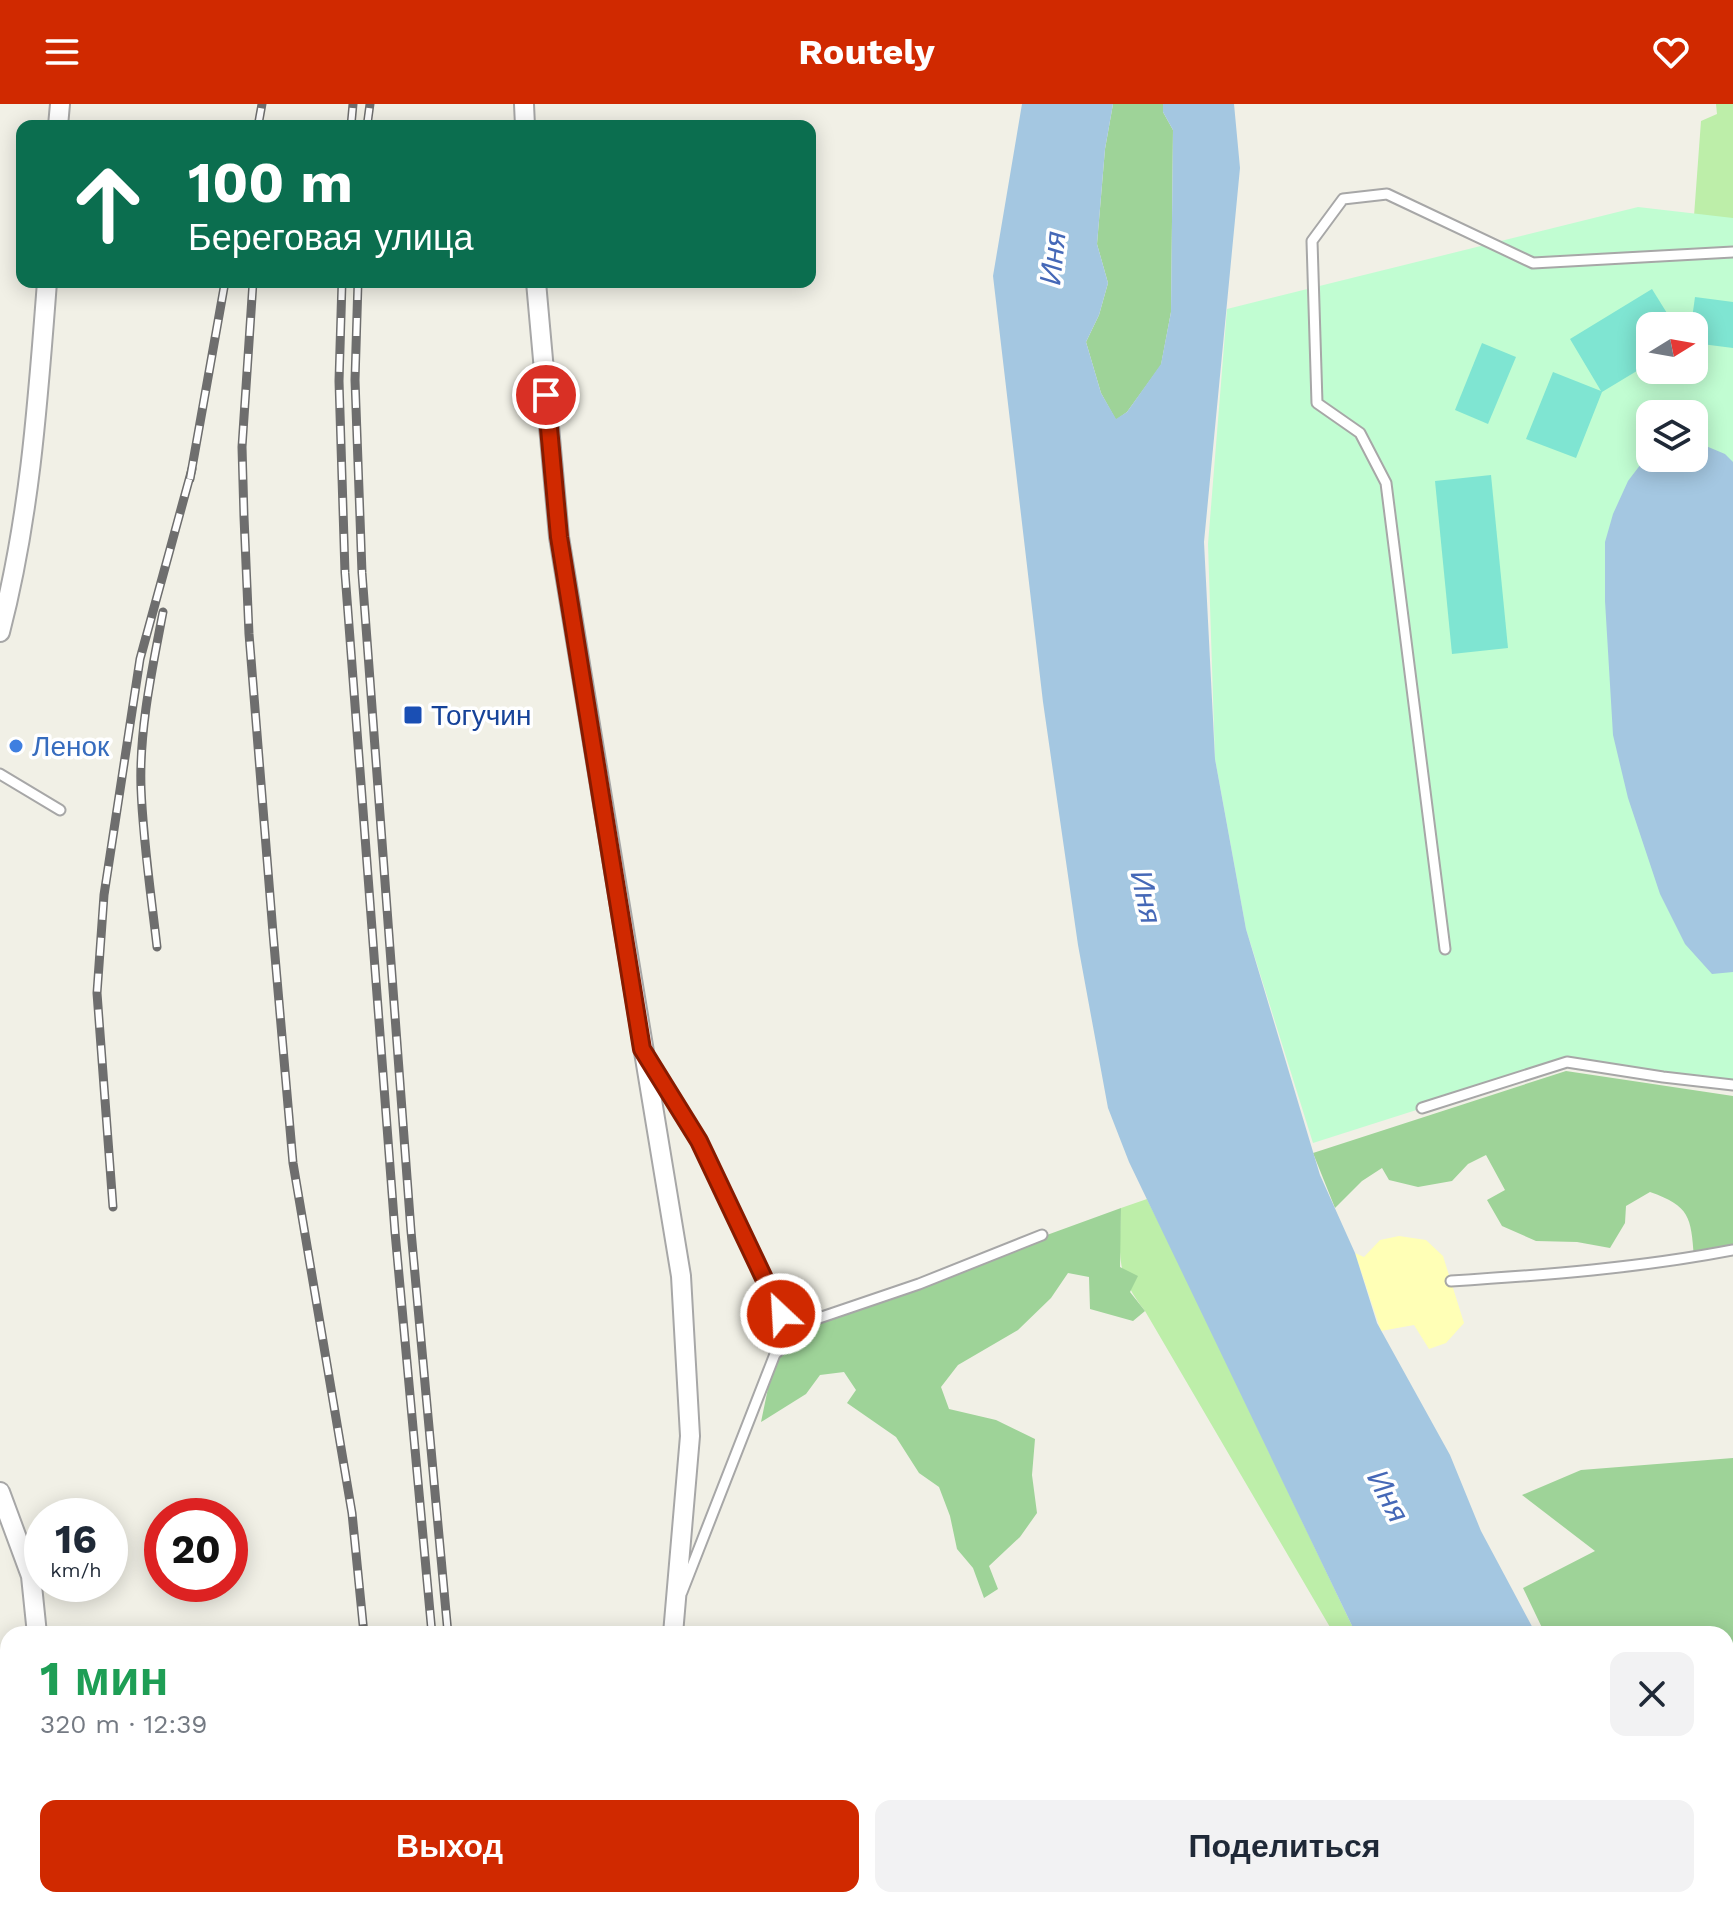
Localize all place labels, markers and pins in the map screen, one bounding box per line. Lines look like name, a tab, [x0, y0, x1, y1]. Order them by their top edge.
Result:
pin	[512, 361, 580, 429]
place label: Тогучин	[431, 699, 531, 732]
marker: Тогучин	[402, 704, 424, 726]
place label: Ленок	[32, 730, 110, 763]
marker: Ленок	[7, 737, 25, 755]

